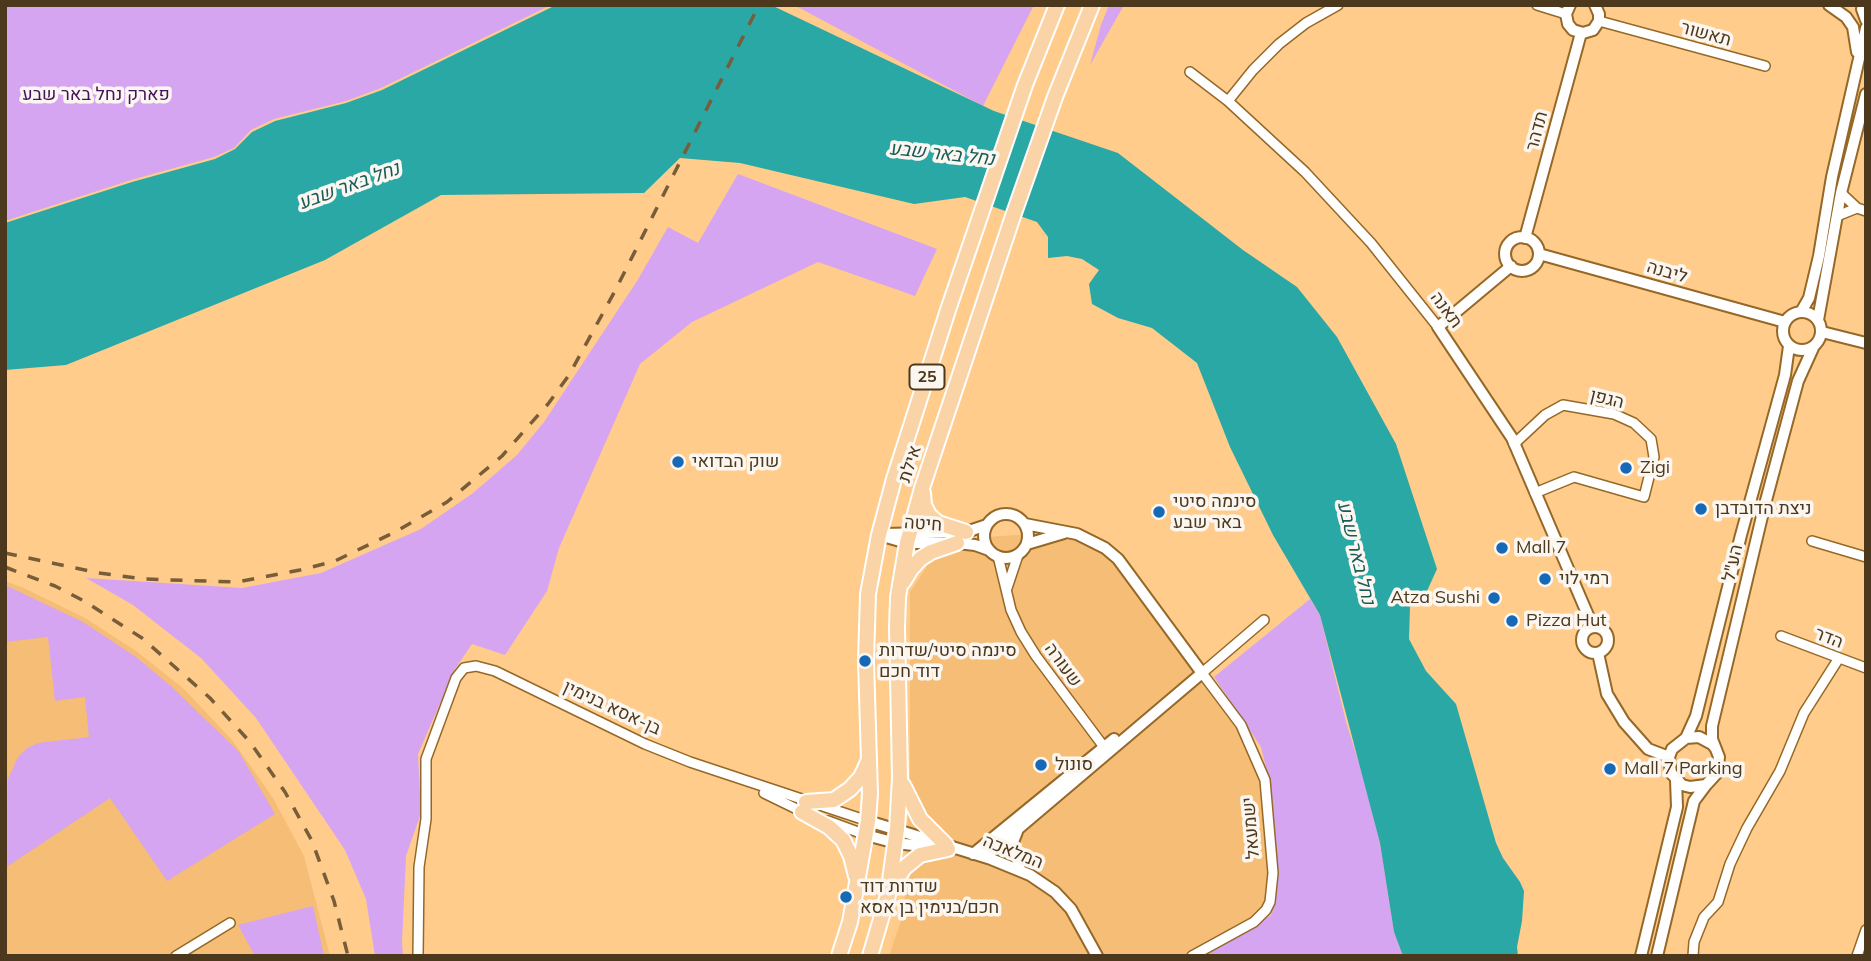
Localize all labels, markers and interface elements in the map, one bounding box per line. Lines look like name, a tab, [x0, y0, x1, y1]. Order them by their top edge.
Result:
street label: תאשור	[1678, 17, 1734, 51]
park label: פארק נחל באר שבע	[22, 84, 170, 106]
street label: תדהר	[1521, 109, 1553, 153]
water label: נחל באר שבע	[888, 137, 996, 171]
water label: נחל באר שבע	[295, 157, 403, 215]
street label: ליבנה	[1644, 256, 1690, 288]
street label: תאנה	[1425, 288, 1467, 332]
road number: 25	[909, 364, 944, 390]
street label: הגפן	[1588, 384, 1626, 414]
street label: אילת	[894, 443, 926, 485]
place label: שוק הבדואי	[692, 451, 779, 473]
marker: שוק הבדואי	[670, 454, 686, 470]
place label: Zigi	[1640, 457, 1670, 479]
marker: Zigi	[1618, 460, 1634, 476]
place label: סינמה סיטי באר שבע	[1173, 491, 1257, 534]
place label: ניצת הדובדבן	[1715, 498, 1812, 520]
water label: נחל באר שבע	[1332, 499, 1380, 607]
marker: ניצת הדובדבן	[1693, 501, 1709, 517]
marker: סינמה סיטי באר שבע	[1151, 504, 1167, 520]
street label: חיטה	[903, 512, 943, 536]
place label: Mall 7	[1516, 537, 1566, 559]
marker: Mall 7	[1494, 540, 1510, 556]
street label: הע"ל	[1718, 542, 1748, 584]
place label: רמי לוי	[1559, 568, 1609, 590]
marker: רמי לוי	[1537, 571, 1553, 587]
place label: Atza Sushi	[1391, 587, 1480, 609]
marker: Atza Sushi	[1486, 590, 1502, 606]
place label: Pizza Hut	[1526, 610, 1607, 632]
marker: Pizza Hut	[1504, 613, 1520, 629]
street label: הדר	[1812, 623, 1846, 653]
street label: שעורה	[1040, 639, 1086, 691]
place label: סינמה סיטי/שדרות דוד חכם	[879, 640, 1017, 682]
marker: סינמה סיטי/שדרות דוד חכם	[857, 653, 873, 669]
street label: בן-אסא בנימין	[560, 676, 664, 740]
place label: סונול	[1055, 754, 1093, 776]
marker: סונול	[1033, 757, 1049, 773]
place label: Mall 7 Parking	[1624, 758, 1743, 780]
marker: Mall 7 Parking	[1602, 761, 1618, 777]
street label: ישמעאל	[1238, 796, 1264, 860]
street label: המלאכה	[980, 830, 1046, 874]
place label: שדרות דוד חכם/בנימין בן אסא	[860, 876, 999, 918]
marker: שדרות דוד חכם/בנימין בן אסא	[838, 889, 854, 905]

